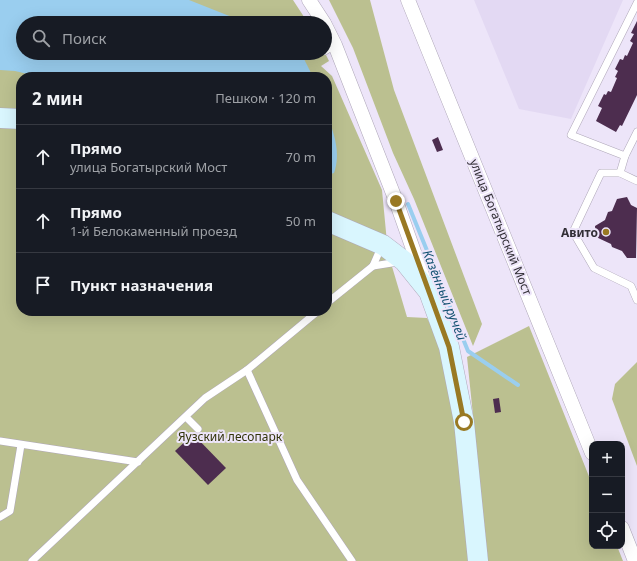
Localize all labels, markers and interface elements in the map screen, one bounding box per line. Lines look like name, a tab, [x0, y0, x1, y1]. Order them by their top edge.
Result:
search box	[16, 16, 332, 60]
icon: search	[30, 27, 52, 49]
text: Поиск	[62, 28, 107, 48]
text: 2 мин	[32, 87, 83, 110]
text: Пешком · 120 m	[215, 89, 316, 107]
text: Прямо	[70, 138, 122, 158]
icon: ahead	[32, 146, 54, 168]
text: 70 m	[286, 148, 316, 166]
street label: улица Богатырский Мост	[466, 156, 536, 298]
text: улица Богатырский Мост	[70, 158, 227, 176]
route end	[387, 192, 405, 210]
text: Прямо	[70, 202, 122, 222]
icon: ahead	[32, 210, 54, 232]
text: 50 m	[286, 212, 316, 230]
text: 1-й Белокаменный проезд	[70, 222, 237, 240]
place label: Авито	[561, 224, 598, 241]
marker: Авито	[601, 227, 611, 237]
water label: Казённый ручей	[419, 247, 472, 343]
icon: arrive	[32, 274, 54, 296]
text: Пункт назначения	[70, 275, 213, 295]
route start	[455, 413, 473, 431]
park label: Яузский лесопарк	[178, 428, 283, 445]
map controls	[589, 441, 625, 549]
button: +	[589, 441, 625, 477]
button: −	[589, 477, 625, 513]
button: locate	[589, 513, 625, 549]

